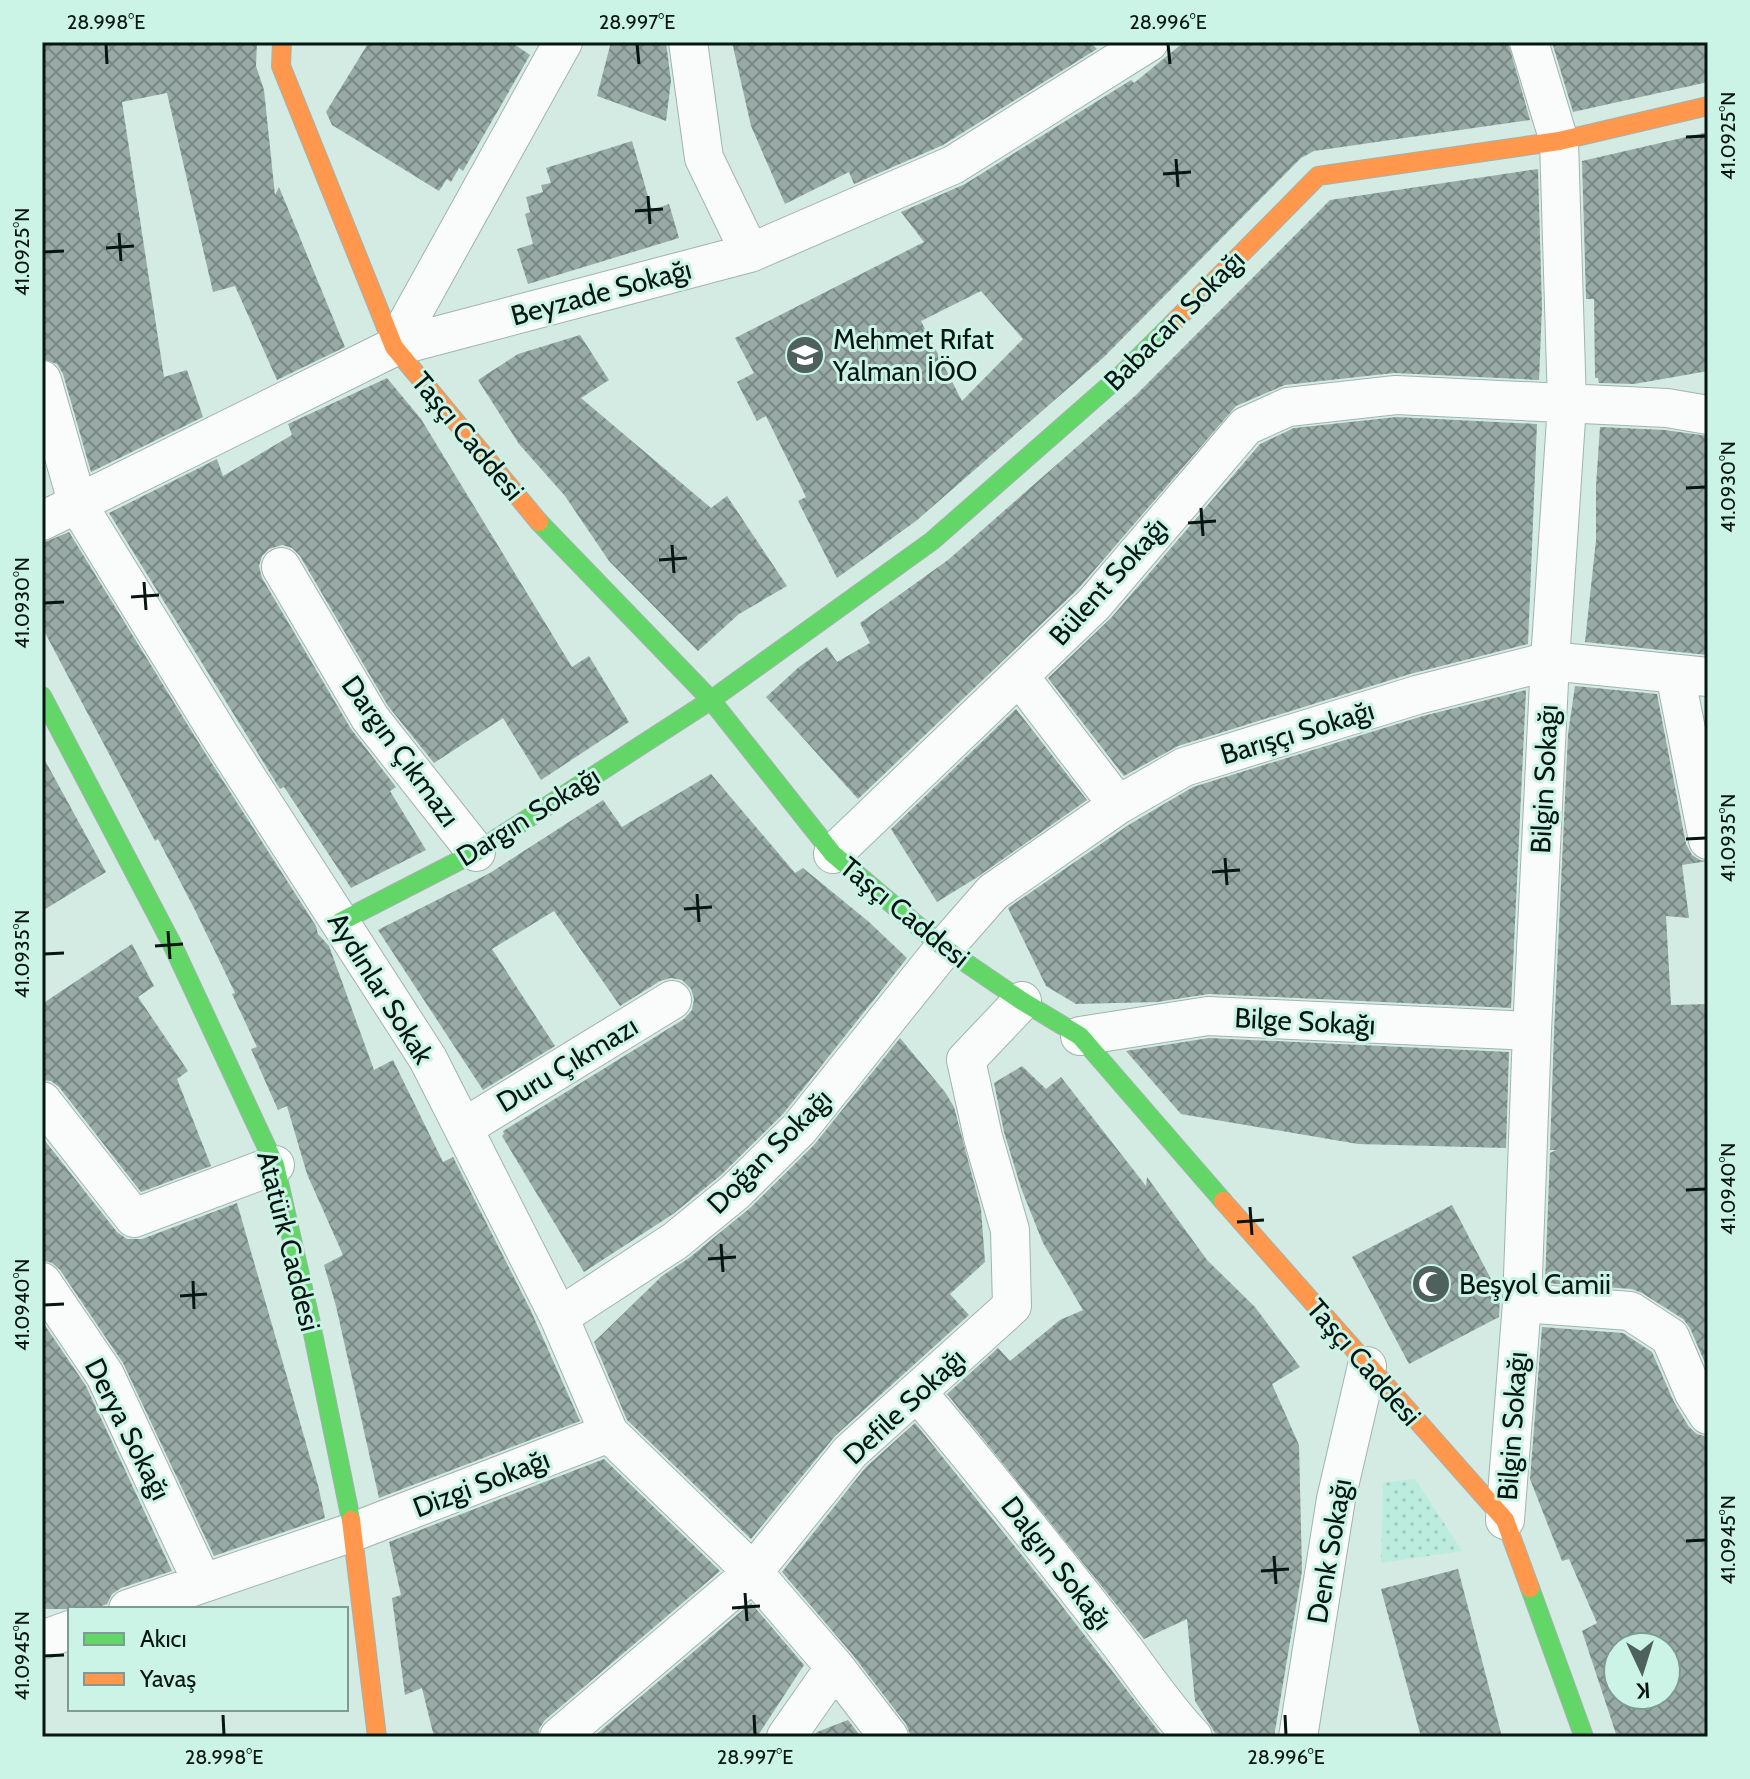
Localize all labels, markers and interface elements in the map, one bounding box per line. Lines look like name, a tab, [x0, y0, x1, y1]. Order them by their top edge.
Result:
text: 28.998°E	[67, 10, 145, 34]
text: 28.997°E	[599, 10, 675, 34]
text: 28.996°E	[1129, 10, 1207, 34]
text: 41.0925°N	[1716, 92, 1740, 180]
text: 41.0925°N	[10, 208, 34, 296]
street label: Babacan Sokağı	[1097, 243, 1251, 397]
street label: Beyzade Sokağı	[507, 252, 695, 332]
place label: Mehmet Rıfat Yalman İÖO	[832, 322, 994, 388]
school or university icon: Mehmet Rıfat Yalman İÖO	[784, 334, 826, 376]
street label: Taşçı Caddesi	[405, 365, 531, 507]
text: 41.0930°N	[1716, 441, 1740, 533]
street label: Bülent Sokağı	[1042, 510, 1174, 652]
text: 41.0930°N	[10, 557, 34, 649]
street label: Dargın Çıkmazı	[335, 669, 467, 833]
street label: Barışçı Sokağı	[1216, 693, 1378, 771]
street label: Bilgin Sokağı	[1523, 704, 1565, 854]
street label: Dargın Sokağı	[450, 759, 606, 873]
text: 41.0935°N	[1716, 794, 1740, 882]
street label: Taşçı Caddesi	[833, 849, 977, 975]
street label: Aydınlar Sokak	[321, 906, 441, 1071]
text: 41.0935°N	[10, 910, 34, 998]
street label: Bilge Sokağı	[1234, 1000, 1376, 1042]
street label: Duru Çıkmazı	[490, 1009, 644, 1119]
street label: Doğan Sokağı	[700, 1082, 838, 1220]
text: 41.0940°N	[1716, 1143, 1740, 1235]
street label: Atatürk Caddesi	[250, 1147, 328, 1335]
text: 41.0940°N	[10, 1259, 34, 1351]
mosque icon: Beşyol Camii	[1410, 1263, 1452, 1305]
place label: Beşyol Camii	[1459, 1267, 1611, 1301]
street label: Taşçı Caddesi	[1300, 1292, 1428, 1432]
street label: Defile Sokağı	[836, 1341, 972, 1471]
street label: Bilgin Sokağı	[1490, 1351, 1534, 1501]
street label: Derya Sokağı	[78, 1352, 178, 1506]
street label: Dizgi Sokağı	[408, 1441, 554, 1525]
street label: Denk Sokağı	[1300, 1476, 1358, 1626]
street label: Dalgın Sokağı	[994, 1489, 1120, 1637]
text: 41.0945°N	[1716, 1495, 1740, 1585]
legend	[68, 1607, 348, 1711]
text: 41.0945°N	[10, 1611, 34, 1701]
text: Akıcı	[140, 1624, 187, 1653]
north arrow	[1602, 1631, 1682, 1711]
text: Yavaş	[139, 1664, 196, 1693]
text: K	[1635, 1677, 1651, 1704]
text: 28.998°E	[185, 1745, 263, 1769]
text: 28.997°E	[717, 1745, 793, 1769]
text: 28.996°E	[1247, 1745, 1325, 1769]

